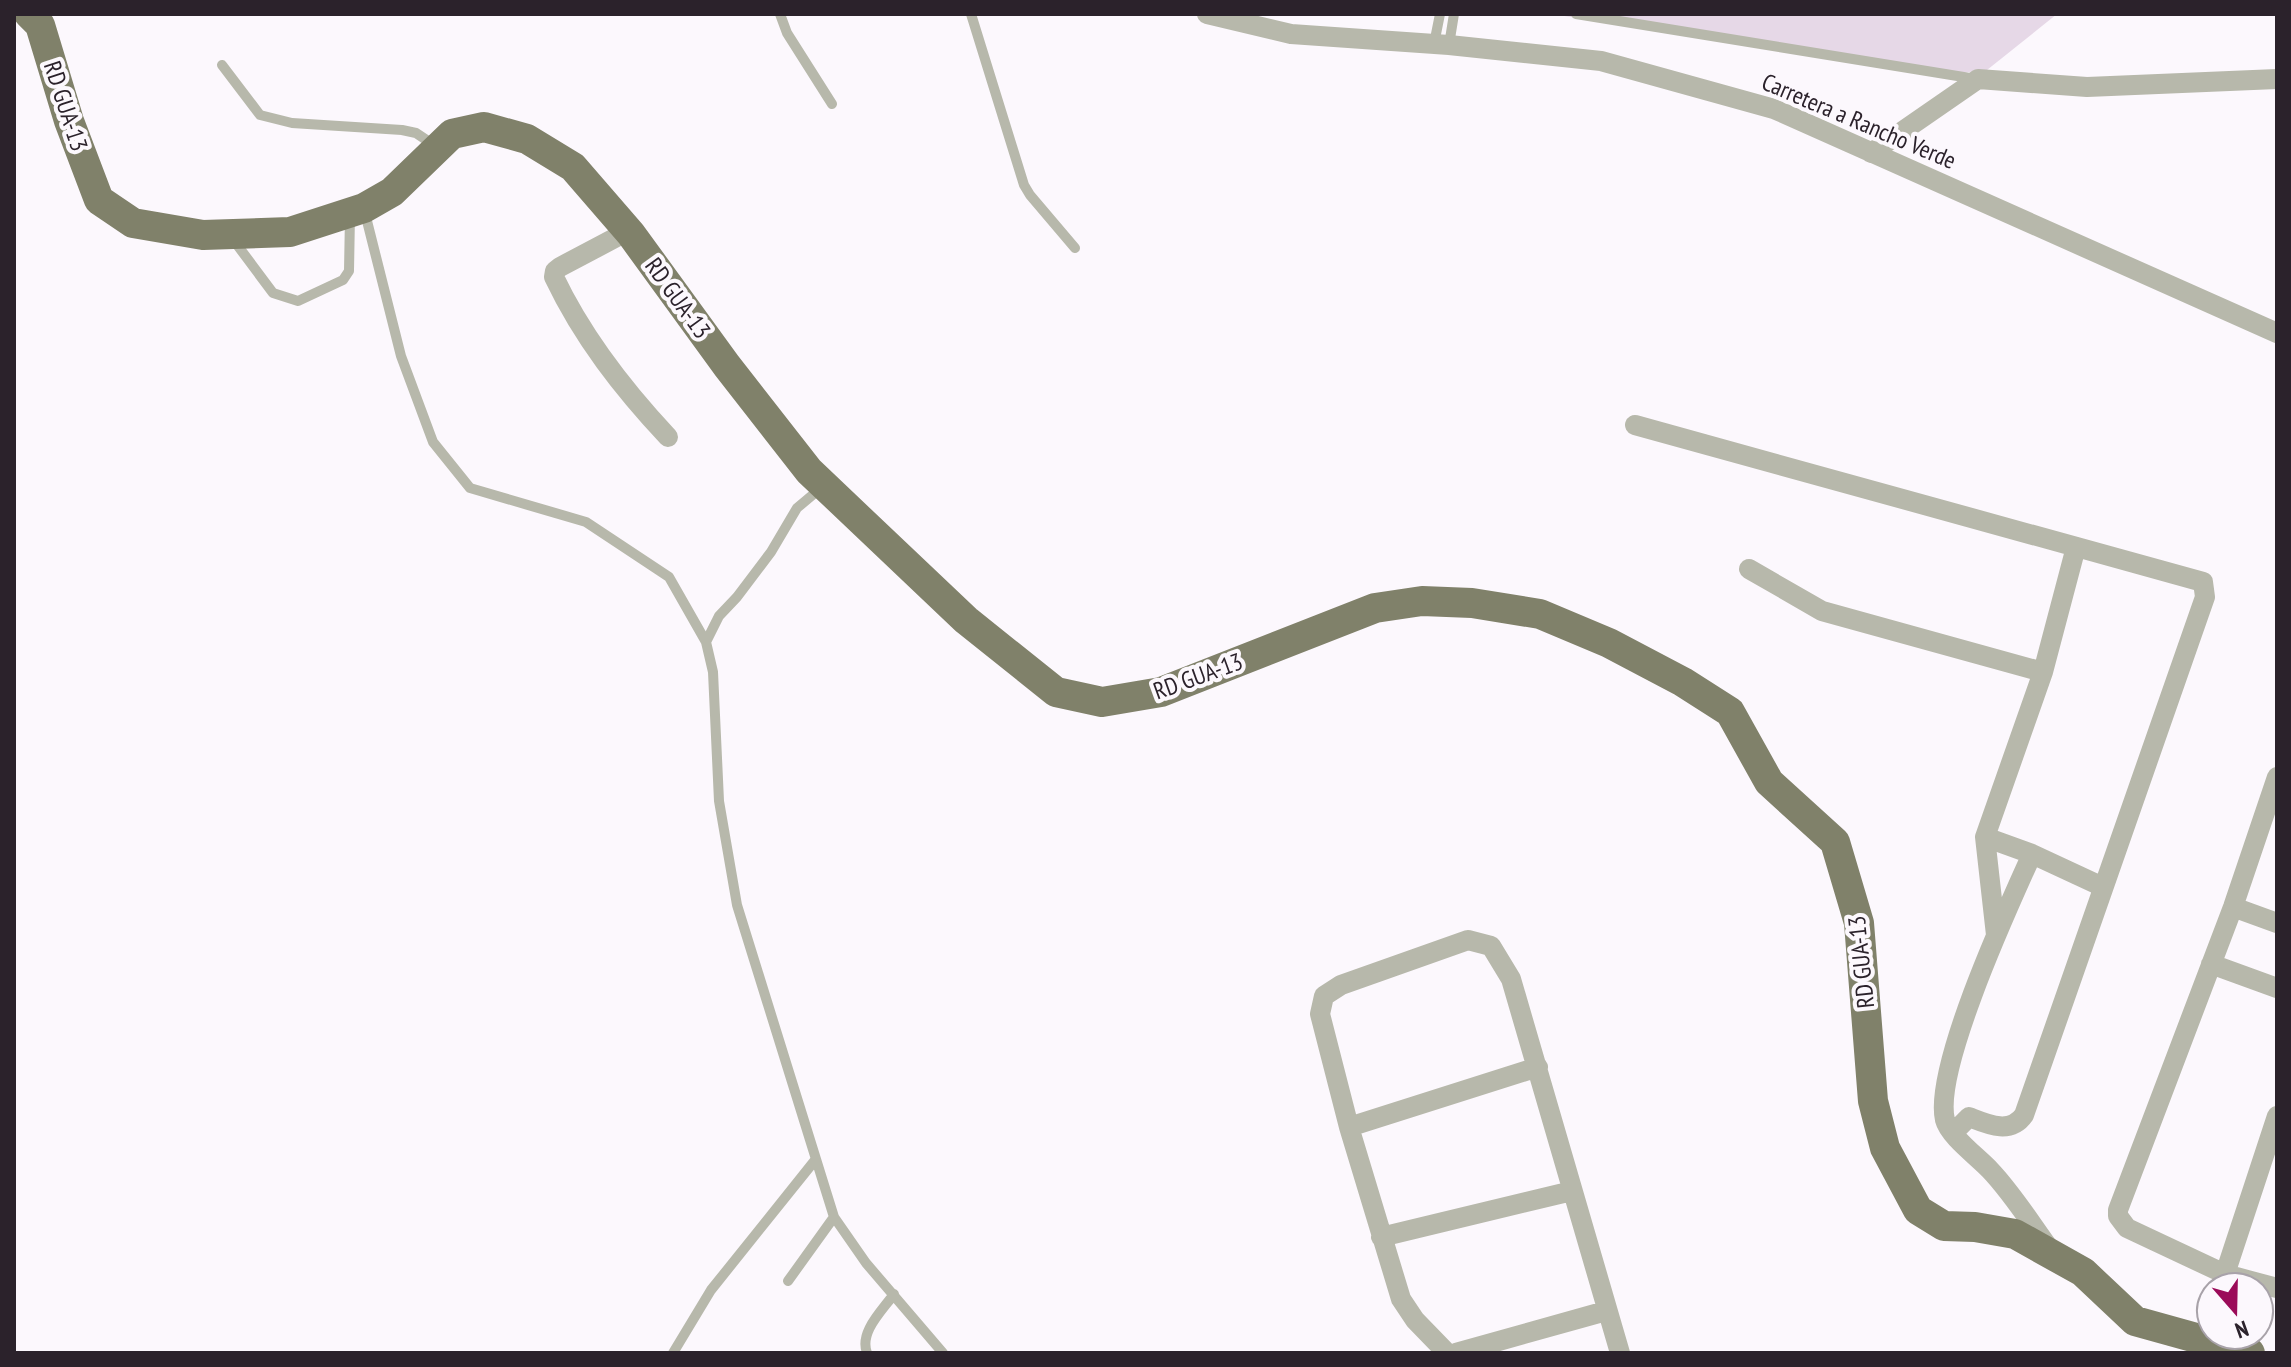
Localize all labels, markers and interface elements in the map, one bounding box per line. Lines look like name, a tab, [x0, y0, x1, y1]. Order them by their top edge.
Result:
street label: RD GUA-13	[37, 57, 95, 155]
street label: Carretera a Rancho Verde	[1757, 66, 1961, 176]
street label: RD GUA-13	[638, 251, 718, 345]
street label: RD GUA-13	[1149, 646, 1247, 706]
street label: RD GUA-13	[1841, 914, 1881, 1010]
north arrow	[2195, 1271, 2275, 1351]
text: N	[2231, 1315, 2252, 1345]

